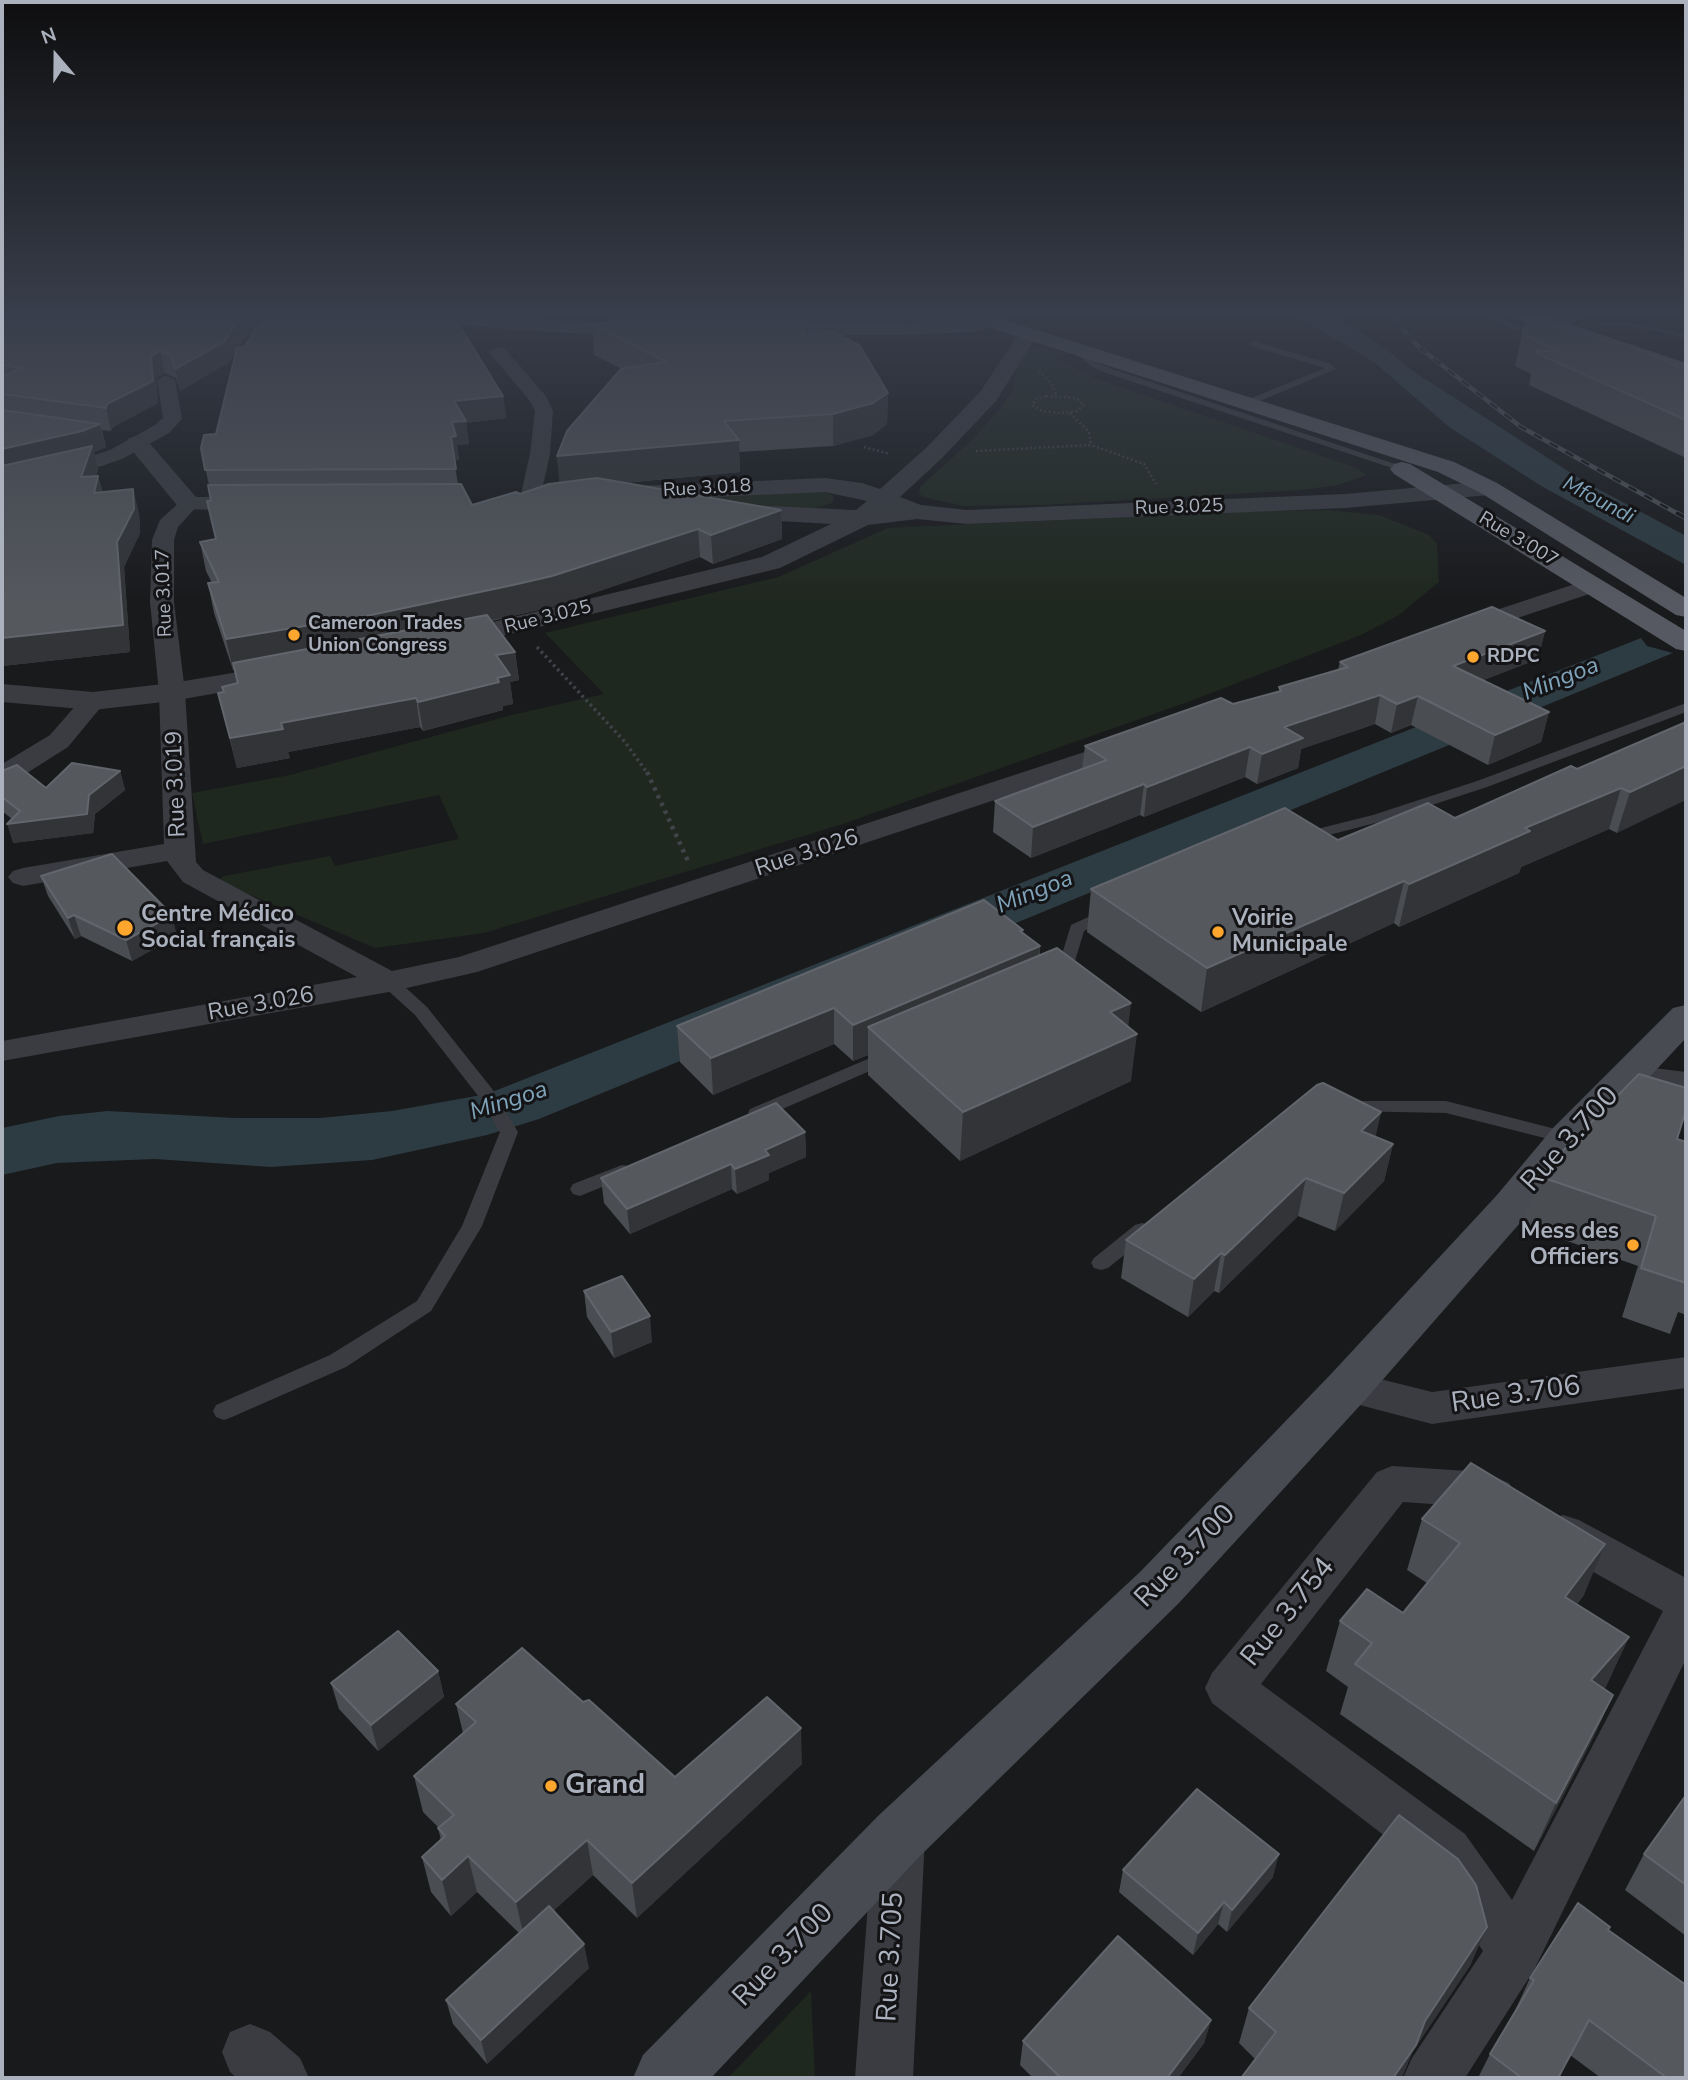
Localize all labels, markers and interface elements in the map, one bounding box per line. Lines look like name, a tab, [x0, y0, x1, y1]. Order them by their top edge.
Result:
north arrow	[21, 21, 91, 91]
text: N	[38, 22, 60, 51]
water label: Mfoundi	[1558, 472, 1638, 530]
street label: Rue 3.018	[662, 475, 752, 503]
street label: Rue 3.025	[1134, 495, 1224, 521]
street label: Rue 3.007	[1474, 507, 1562, 573]
street label: Rue 3.017	[152, 548, 178, 638]
street label: Rue 3.025	[502, 596, 594, 640]
place label: Cameroon Trades Union Congress	[308, 613, 462, 657]
marker: Cameroon Trades Union Congress	[286, 627, 302, 643]
place label: RDPC	[1487, 646, 1540, 668]
marker: RDPC	[1465, 649, 1481, 665]
water label: Mingoa	[1519, 652, 1603, 708]
street label: Rue 3.019	[161, 730, 193, 838]
street label: Rue 3.026	[752, 824, 862, 884]
water label: Mingoa	[993, 865, 1077, 921]
place label: Centre Médico Social français	[141, 901, 295, 955]
place label: Voirie Municipale	[1232, 905, 1347, 959]
marker: Centre Médico Social français	[115, 918, 135, 938]
marker: Voirie Municipale	[1210, 924, 1226, 940]
street label: Rue 3.026	[206, 982, 316, 1028]
water label: Mingoa	[467, 1076, 551, 1128]
street label: Rue 3.700	[1515, 1080, 1627, 1200]
place label: Mess des Officiers	[1520, 1218, 1619, 1272]
marker: Mess des Officiers	[1625, 1237, 1641, 1253]
street label: Rue 3.706	[1449, 1370, 1583, 1422]
street label: Rue 3.700	[1129, 1499, 1243, 1615]
street label: Rue 3.754	[1235, 1552, 1343, 1674]
place label: Grand	[565, 1769, 645, 1803]
marker: Grand	[543, 1778, 559, 1794]
street label: Rue 3.705	[872, 1891, 912, 2023]
street label: Rue 3.700	[727, 1898, 841, 2014]

